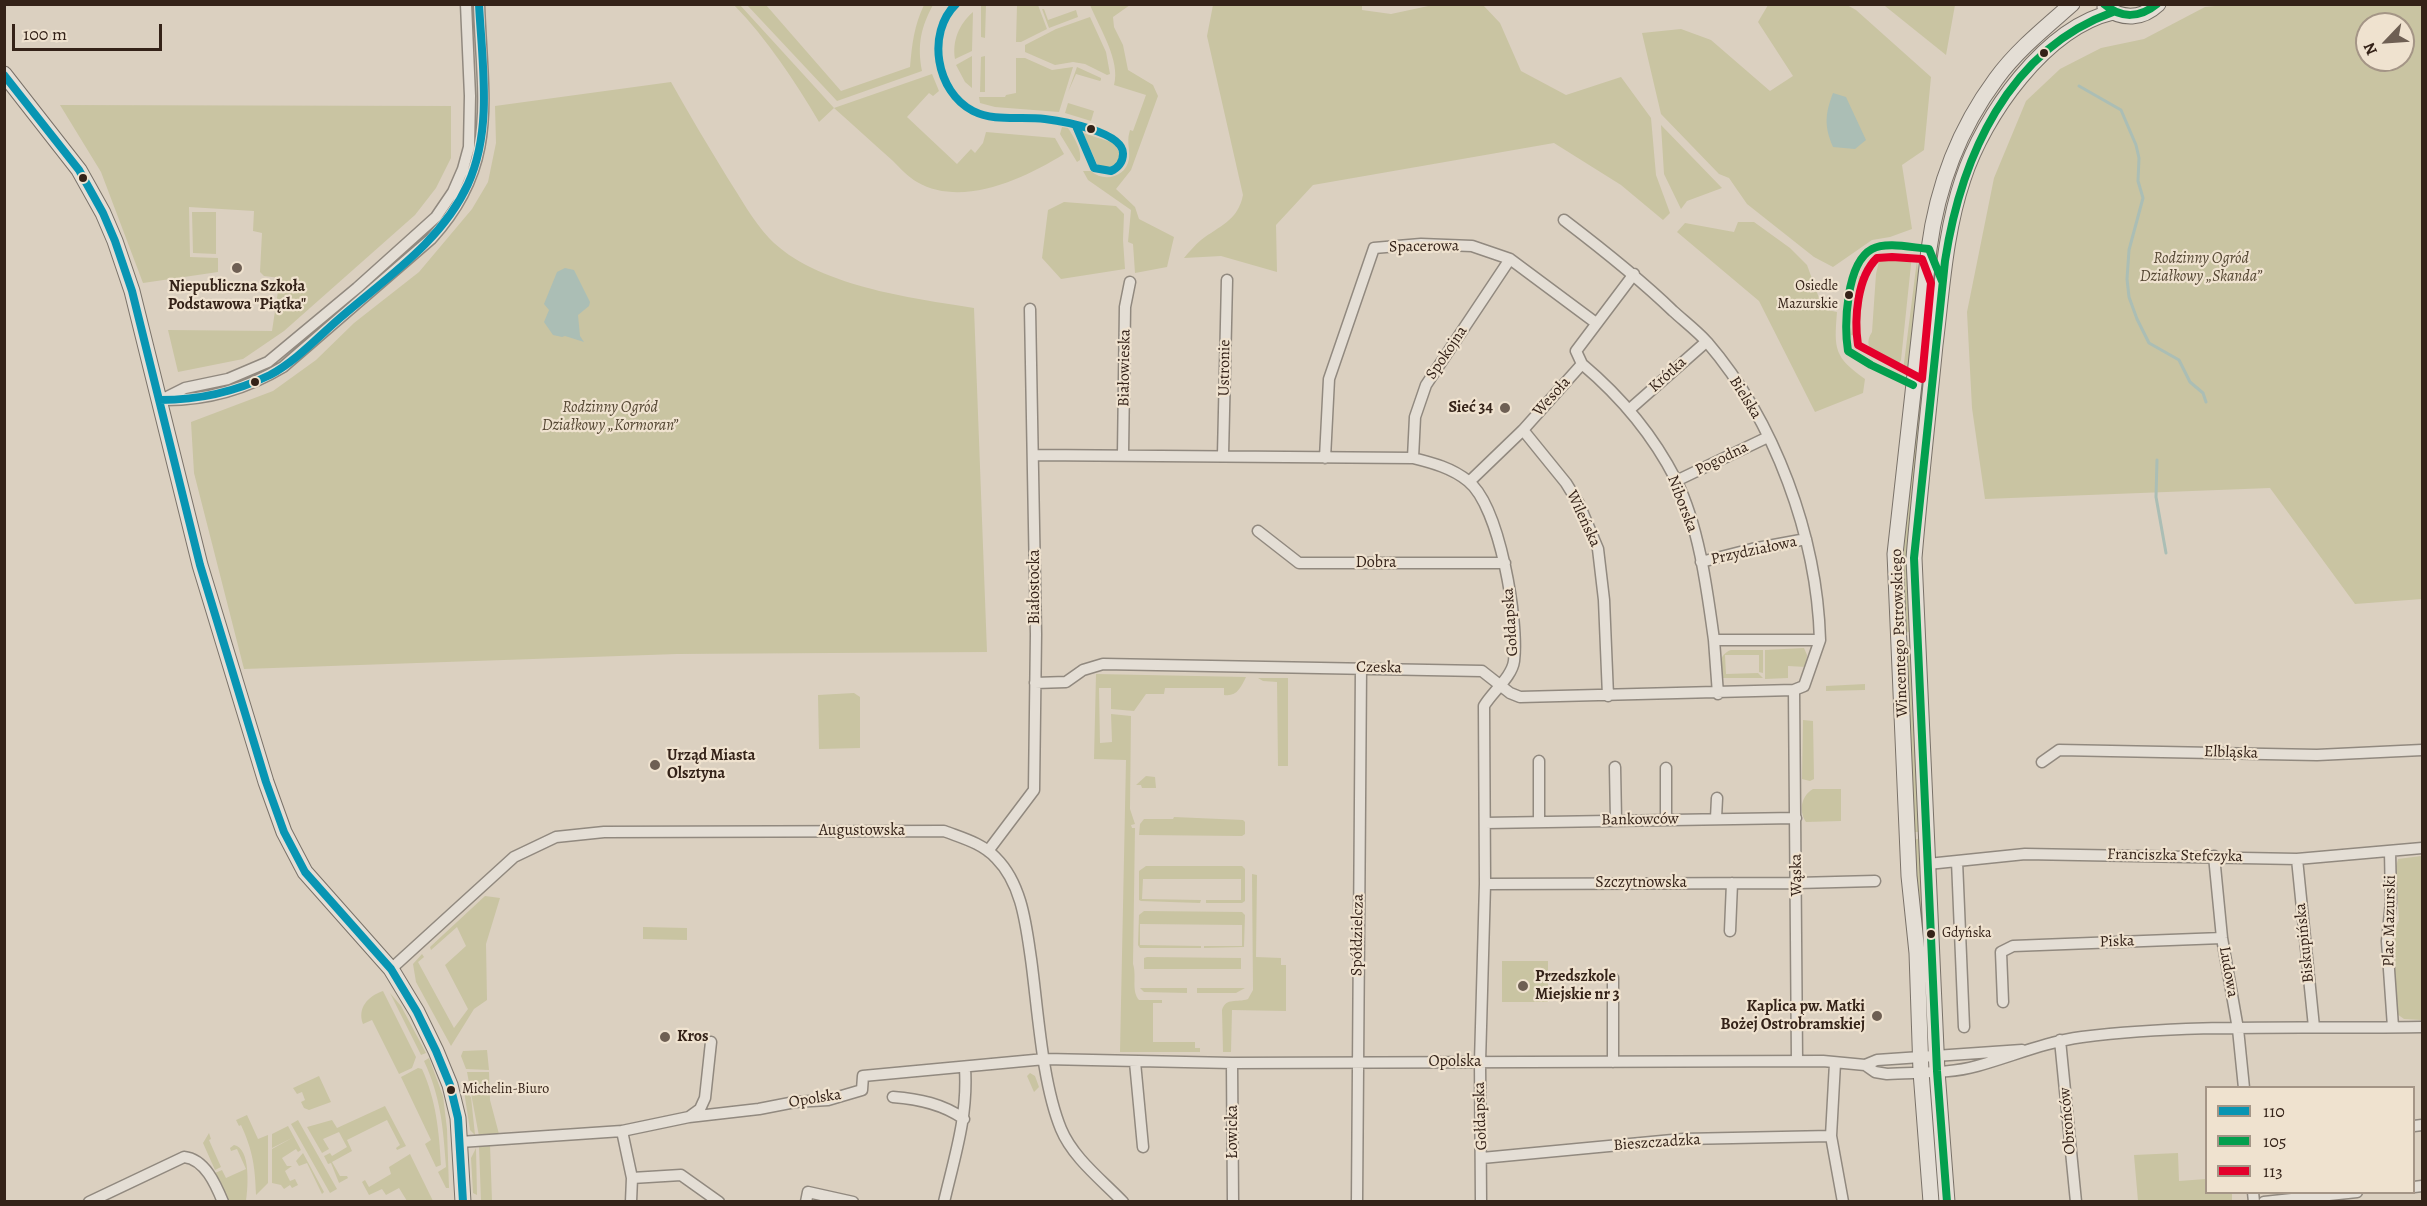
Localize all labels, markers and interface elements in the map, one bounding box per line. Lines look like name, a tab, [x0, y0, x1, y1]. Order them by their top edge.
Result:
scale bar	[15, 12, 165, 50]
north arrow	[2355, 12, 2415, 72]
text: 100 m	[23, 22, 67, 46]
text: N	[2358, 39, 2383, 59]
unlabelled marker	[2038, 47, 2050, 59]
unlabelled marker	[1085, 123, 1097, 135]
unlabelled marker	[77, 172, 89, 184]
street label: Spacerowa	[1389, 237, 1459, 257]
park label: Rodzinny Ogród Działkowy „Skanda”	[2140, 249, 2262, 287]
marker: Niepubliczna Szkoła Podstawowa "Piątka"	[230, 261, 244, 275]
place label: Niepubliczna Szkoła Podstawowa "Piątka"	[168, 277, 306, 315]
place label: Osiedle Mazurskie	[1778, 279, 1838, 312]
marker: Osiedle Mazurskie	[1843, 289, 1855, 301]
street label: Spokojna	[1422, 322, 1472, 384]
street label: Białowieska	[1115, 329, 1135, 407]
street label: Ustronie	[1215, 339, 1235, 397]
street label: Krótka	[1645, 353, 1691, 397]
street label: Wesoła	[1529, 373, 1575, 421]
street label: Bielska	[1725, 373, 1765, 423]
unlabelled marker	[249, 376, 261, 388]
park label: Rodzinny Ogród Działkowy „Kormoran”	[542, 398, 678, 436]
place label: Sieć 34	[1448, 398, 1493, 418]
marker: Sieć 34	[1498, 401, 1512, 415]
street label: Pogodna	[1692, 438, 1752, 480]
street label: Niborska	[1662, 473, 1702, 535]
street label: Wileńska	[1562, 488, 1604, 550]
street label: Przydziałowa	[1709, 533, 1799, 569]
street label: Wincentego Pstrowskiego	[1887, 548, 1913, 718]
street label: Białostocka	[1025, 549, 1045, 625]
street label: Dobra	[1356, 553, 1396, 573]
street label: Gołdapska	[1499, 587, 1523, 657]
street label: Czeska	[1356, 658, 1402, 678]
street label: Elbląska	[2203, 742, 2259, 764]
place label: Urząd Miasta Olsztyna	[667, 746, 756, 784]
marker: Urząd Miasta Olsztyna	[648, 758, 662, 772]
street label: Bankowców	[1601, 810, 1679, 830]
street label: Augustowska	[819, 821, 905, 841]
street label: Franciszka Stefczyka	[2107, 845, 2243, 867]
street label: Wąska	[1787, 854, 1807, 896]
street label: Szczytnowska	[1595, 873, 1687, 893]
street label: Plac Mazurski	[2380, 875, 2400, 967]
street label: Spółdzielcza	[1348, 894, 1368, 976]
street label: Biskupińska	[2291, 902, 2319, 984]
place label: Gdyńska	[1942, 926, 1992, 942]
marker: Gdyńska	[1925, 928, 1937, 940]
street label: Piska	[2099, 932, 2135, 952]
street label: Ludowa	[2214, 945, 2242, 999]
place label: Przedszkole Miejskie nr 3	[1535, 967, 1620, 1005]
marker: Przedszkole Miejskie nr 3	[1516, 979, 1530, 993]
place label: Kaplica pw. Matki Bożej Ostrobramskiej	[1721, 997, 1865, 1035]
marker: Kaplica pw. Matki Bożej Ostrobramskiej	[1870, 1009, 1884, 1023]
place label: Kros	[677, 1027, 709, 1047]
marker: Kros	[658, 1030, 672, 1044]
street label: Opolska	[1429, 1052, 1481, 1072]
street label: Gołdapska	[1470, 1081, 1492, 1151]
place label: Michelin-Biuro	[462, 1082, 549, 1098]
marker: Michelin-Biuro	[445, 1084, 457, 1096]
street label: Opolska	[787, 1085, 843, 1113]
street label: Obrońców	[2055, 1086, 2081, 1156]
legend	[2205, 1086, 2415, 1194]
text: 110	[2263, 1099, 2285, 1123]
street label: Łowicka	[1223, 1105, 1243, 1159]
text: 105	[2263, 1129, 2287, 1153]
street label: Bieszczadzka	[1613, 1130, 1701, 1156]
text: 113	[2263, 1159, 2283, 1183]

